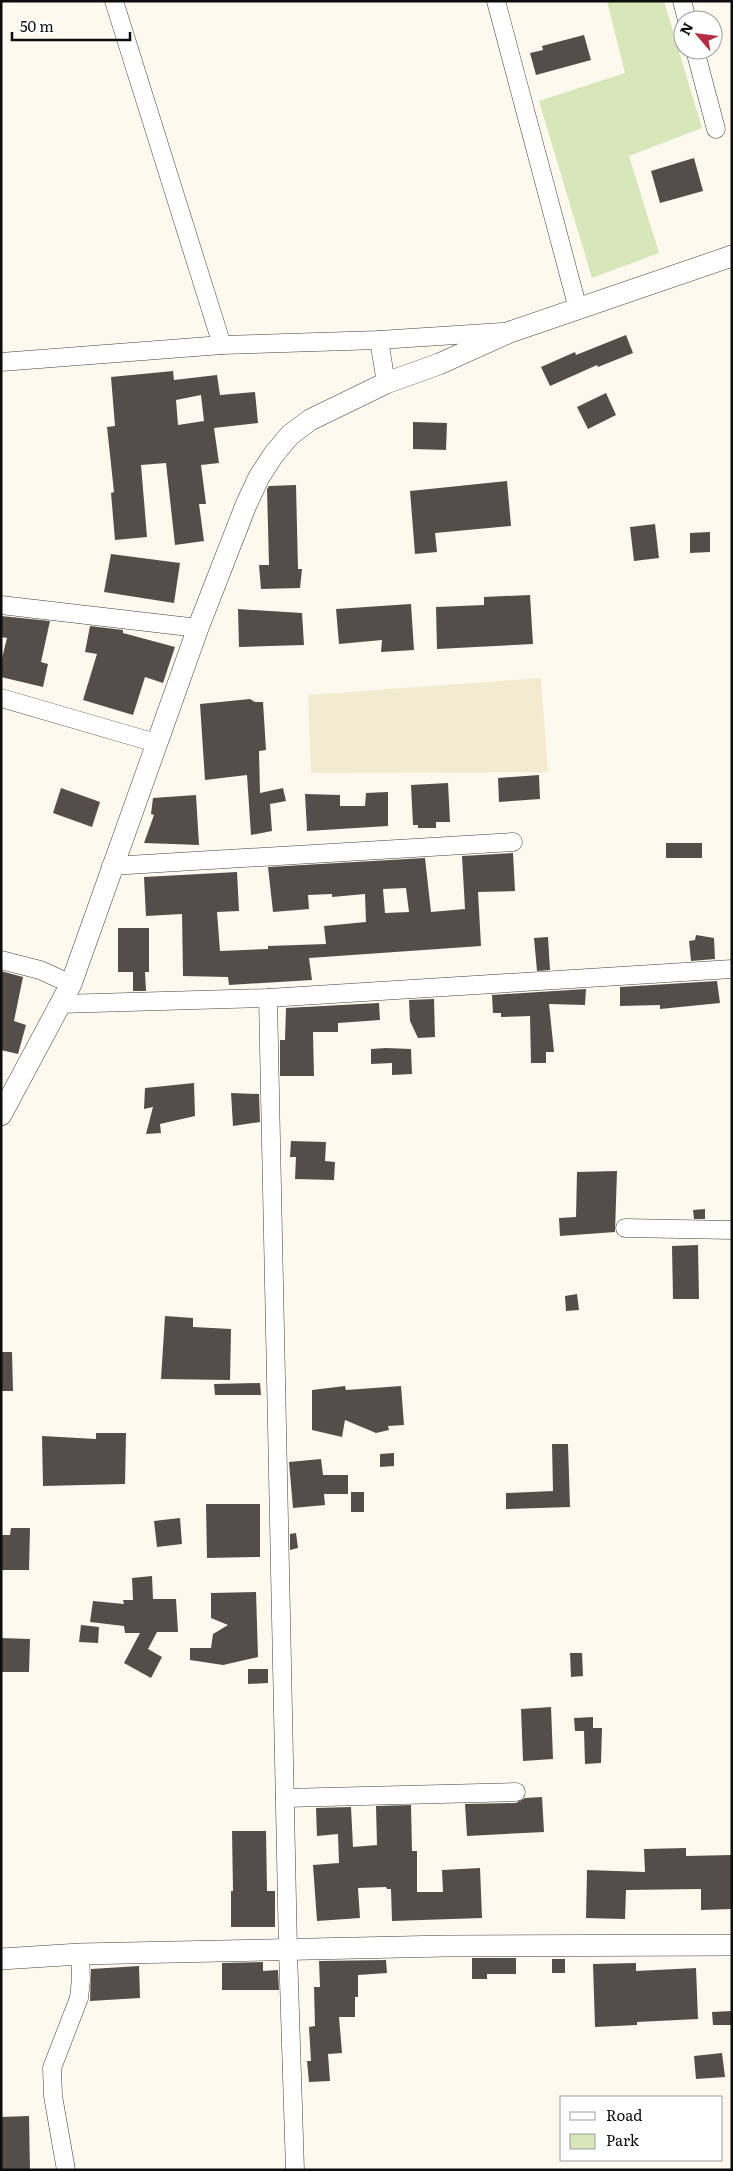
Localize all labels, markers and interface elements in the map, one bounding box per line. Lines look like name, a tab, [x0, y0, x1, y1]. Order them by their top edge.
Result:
scale bar	[12, 10, 130, 42]
north arrow	[673, 10, 723, 60]
text: 50 m	[20, 14, 54, 37]
text: N	[674, 18, 697, 38]
legend	[560, 2096, 723, 2161]
text: Road	[606, 2103, 642, 2126]
text: Park	[606, 2128, 640, 2151]

